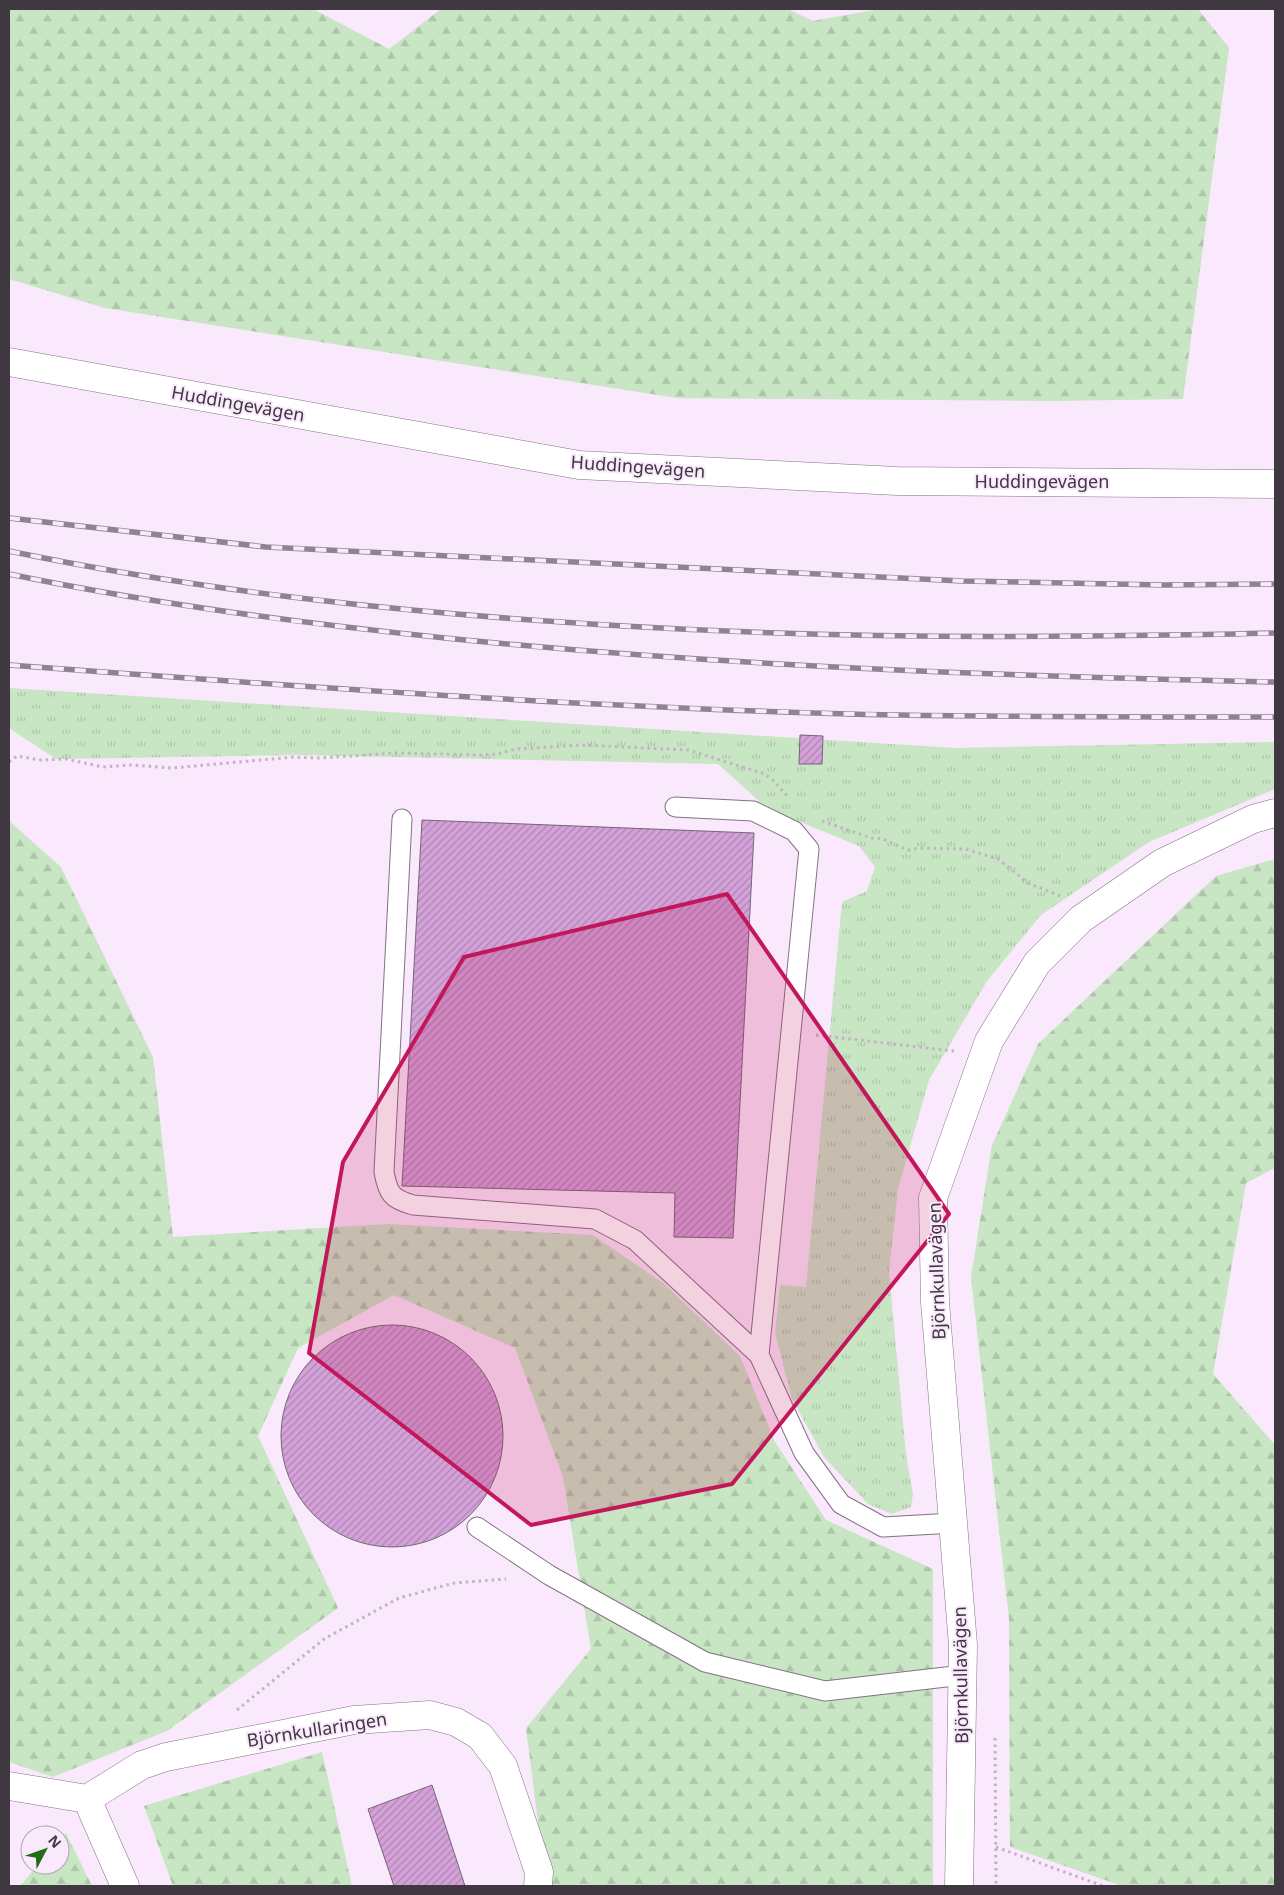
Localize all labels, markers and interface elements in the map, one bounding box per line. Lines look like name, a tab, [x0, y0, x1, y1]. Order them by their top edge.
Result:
street label: Huddingevägen	[170, 379, 307, 427]
street label: Huddingevägen	[570, 449, 706, 483]
street label: Huddingevägen	[975, 469, 1109, 493]
street label: Björnkullavägen	[922, 1202, 950, 1340]
street label: Björnkullavägen	[947, 1606, 973, 1744]
street label: Björnkullaringen	[245, 1706, 389, 1752]
north arrow	[20, 1825, 70, 1875]
text: N	[44, 1831, 66, 1852]

